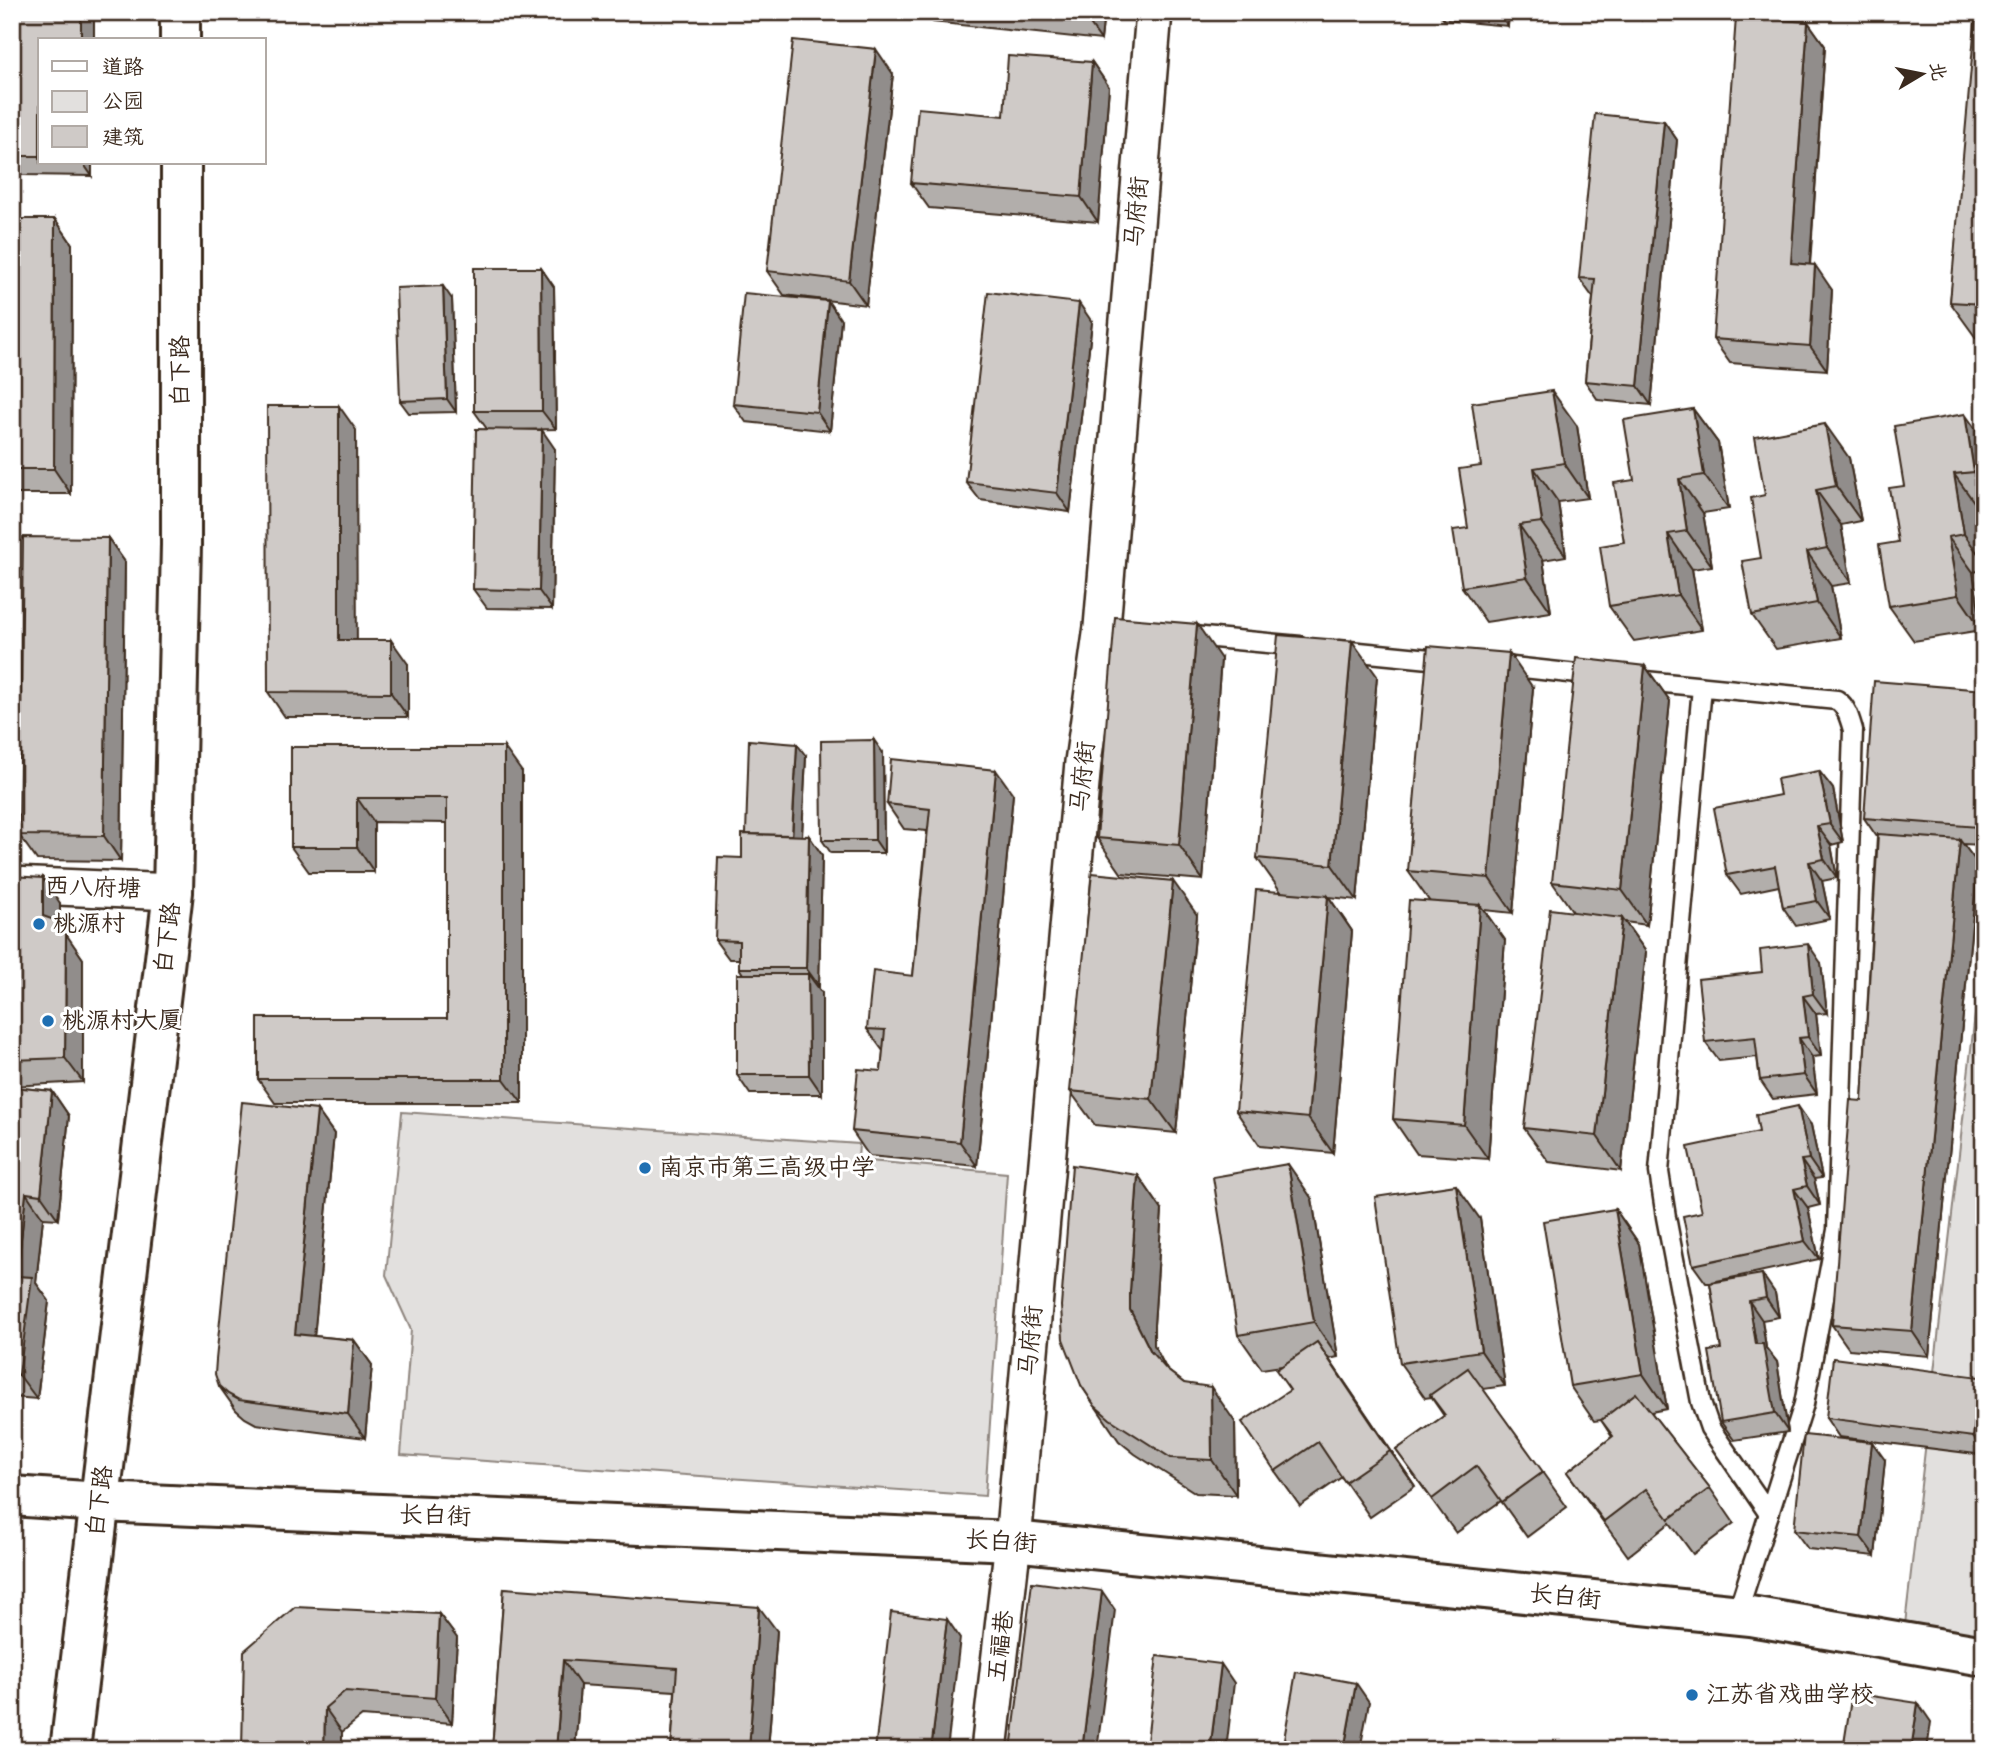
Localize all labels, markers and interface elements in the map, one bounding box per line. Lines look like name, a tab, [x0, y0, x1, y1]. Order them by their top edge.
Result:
legend	[38, 38, 266, 164]
north arrow	[1888, 38, 1958, 108]
text: 道路	[102, 53, 144, 82]
text: 北	[1922, 60, 1952, 83]
text: 公园	[102, 87, 144, 116]
text: 建筑	[102, 123, 144, 152]
street label: 马府街	[1117, 175, 1157, 249]
street label: 白下路	[164, 335, 198, 407]
street label: 马府街	[1062, 739, 1104, 815]
street label: 西八府塘	[44, 869, 142, 907]
street label: 白下路	[147, 900, 189, 976]
place label: 桃源村	[53, 907, 125, 941]
marker: 桃源村	[31, 916, 47, 932]
place label: 桃源村大厦	[62, 1004, 182, 1038]
marker: 桃源村大厦	[40, 1013, 56, 1029]
place label: 南京市第三高级中学	[659, 1151, 875, 1185]
marker: 南京市第三高级中学	[637, 1160, 653, 1176]
street label: 马府街	[1011, 1304, 1051, 1378]
street label: 白下路	[79, 1463, 121, 1539]
street label: 长白街	[398, 1498, 472, 1534]
street label: 长白街	[964, 1523, 1038, 1561]
street label: 长白街	[1527, 1576, 1603, 1618]
street label: 五福巷	[980, 1608, 1022, 1684]
place label: 江苏省戏曲学校	[1706, 1678, 1874, 1712]
marker: 江苏省戏曲学校	[1684, 1687, 1700, 1703]

